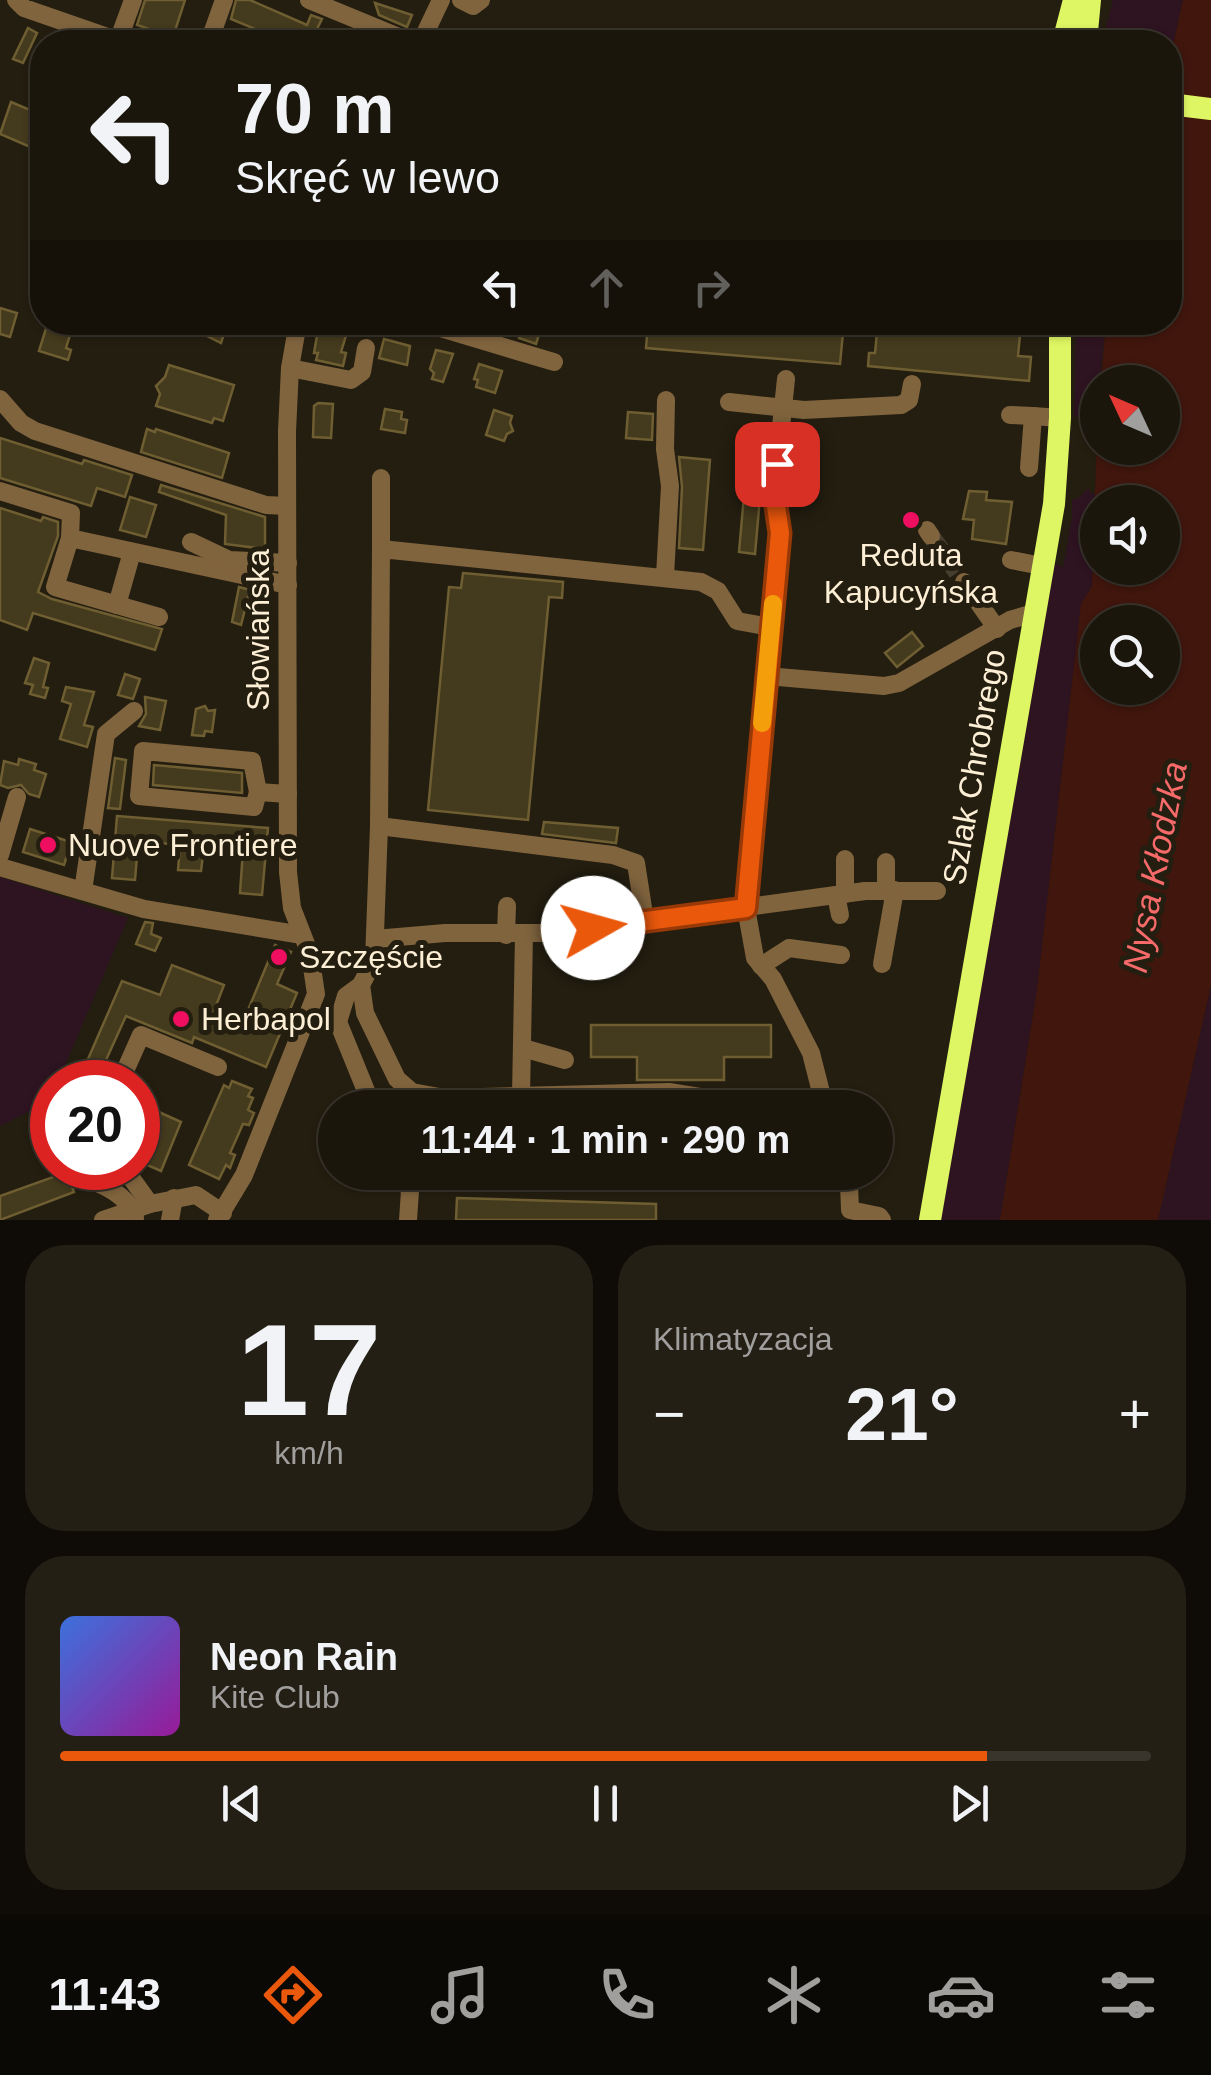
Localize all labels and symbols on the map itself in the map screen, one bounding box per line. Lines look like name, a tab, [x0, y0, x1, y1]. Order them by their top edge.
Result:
north arrow	[1080, 365, 1180, 465]
pin	[735, 422, 820, 507]
marker: Reduta Kapucyńska	[900, 509, 922, 531]
place label: Reduta Kapucyńska	[824, 537, 998, 610]
street label: Słowiańska	[240, 549, 276, 711]
street label: Szlak Chrobrego	[936, 647, 1012, 887]
water label: Nysa Kłodzka	[1115, 758, 1194, 976]
place label: Nuove Frontiere	[68, 827, 297, 863]
marker: Nuove Frontiere	[37, 834, 59, 856]
position arrow	[541, 876, 645, 980]
place label: Szczęście	[299, 939, 443, 975]
marker: Szczęście	[268, 946, 290, 968]
place label: Herbapol	[201, 1001, 331, 1037]
marker: Herbapol	[170, 1008, 192, 1030]
speed limit sign: 20	[30, 1060, 160, 1190]

